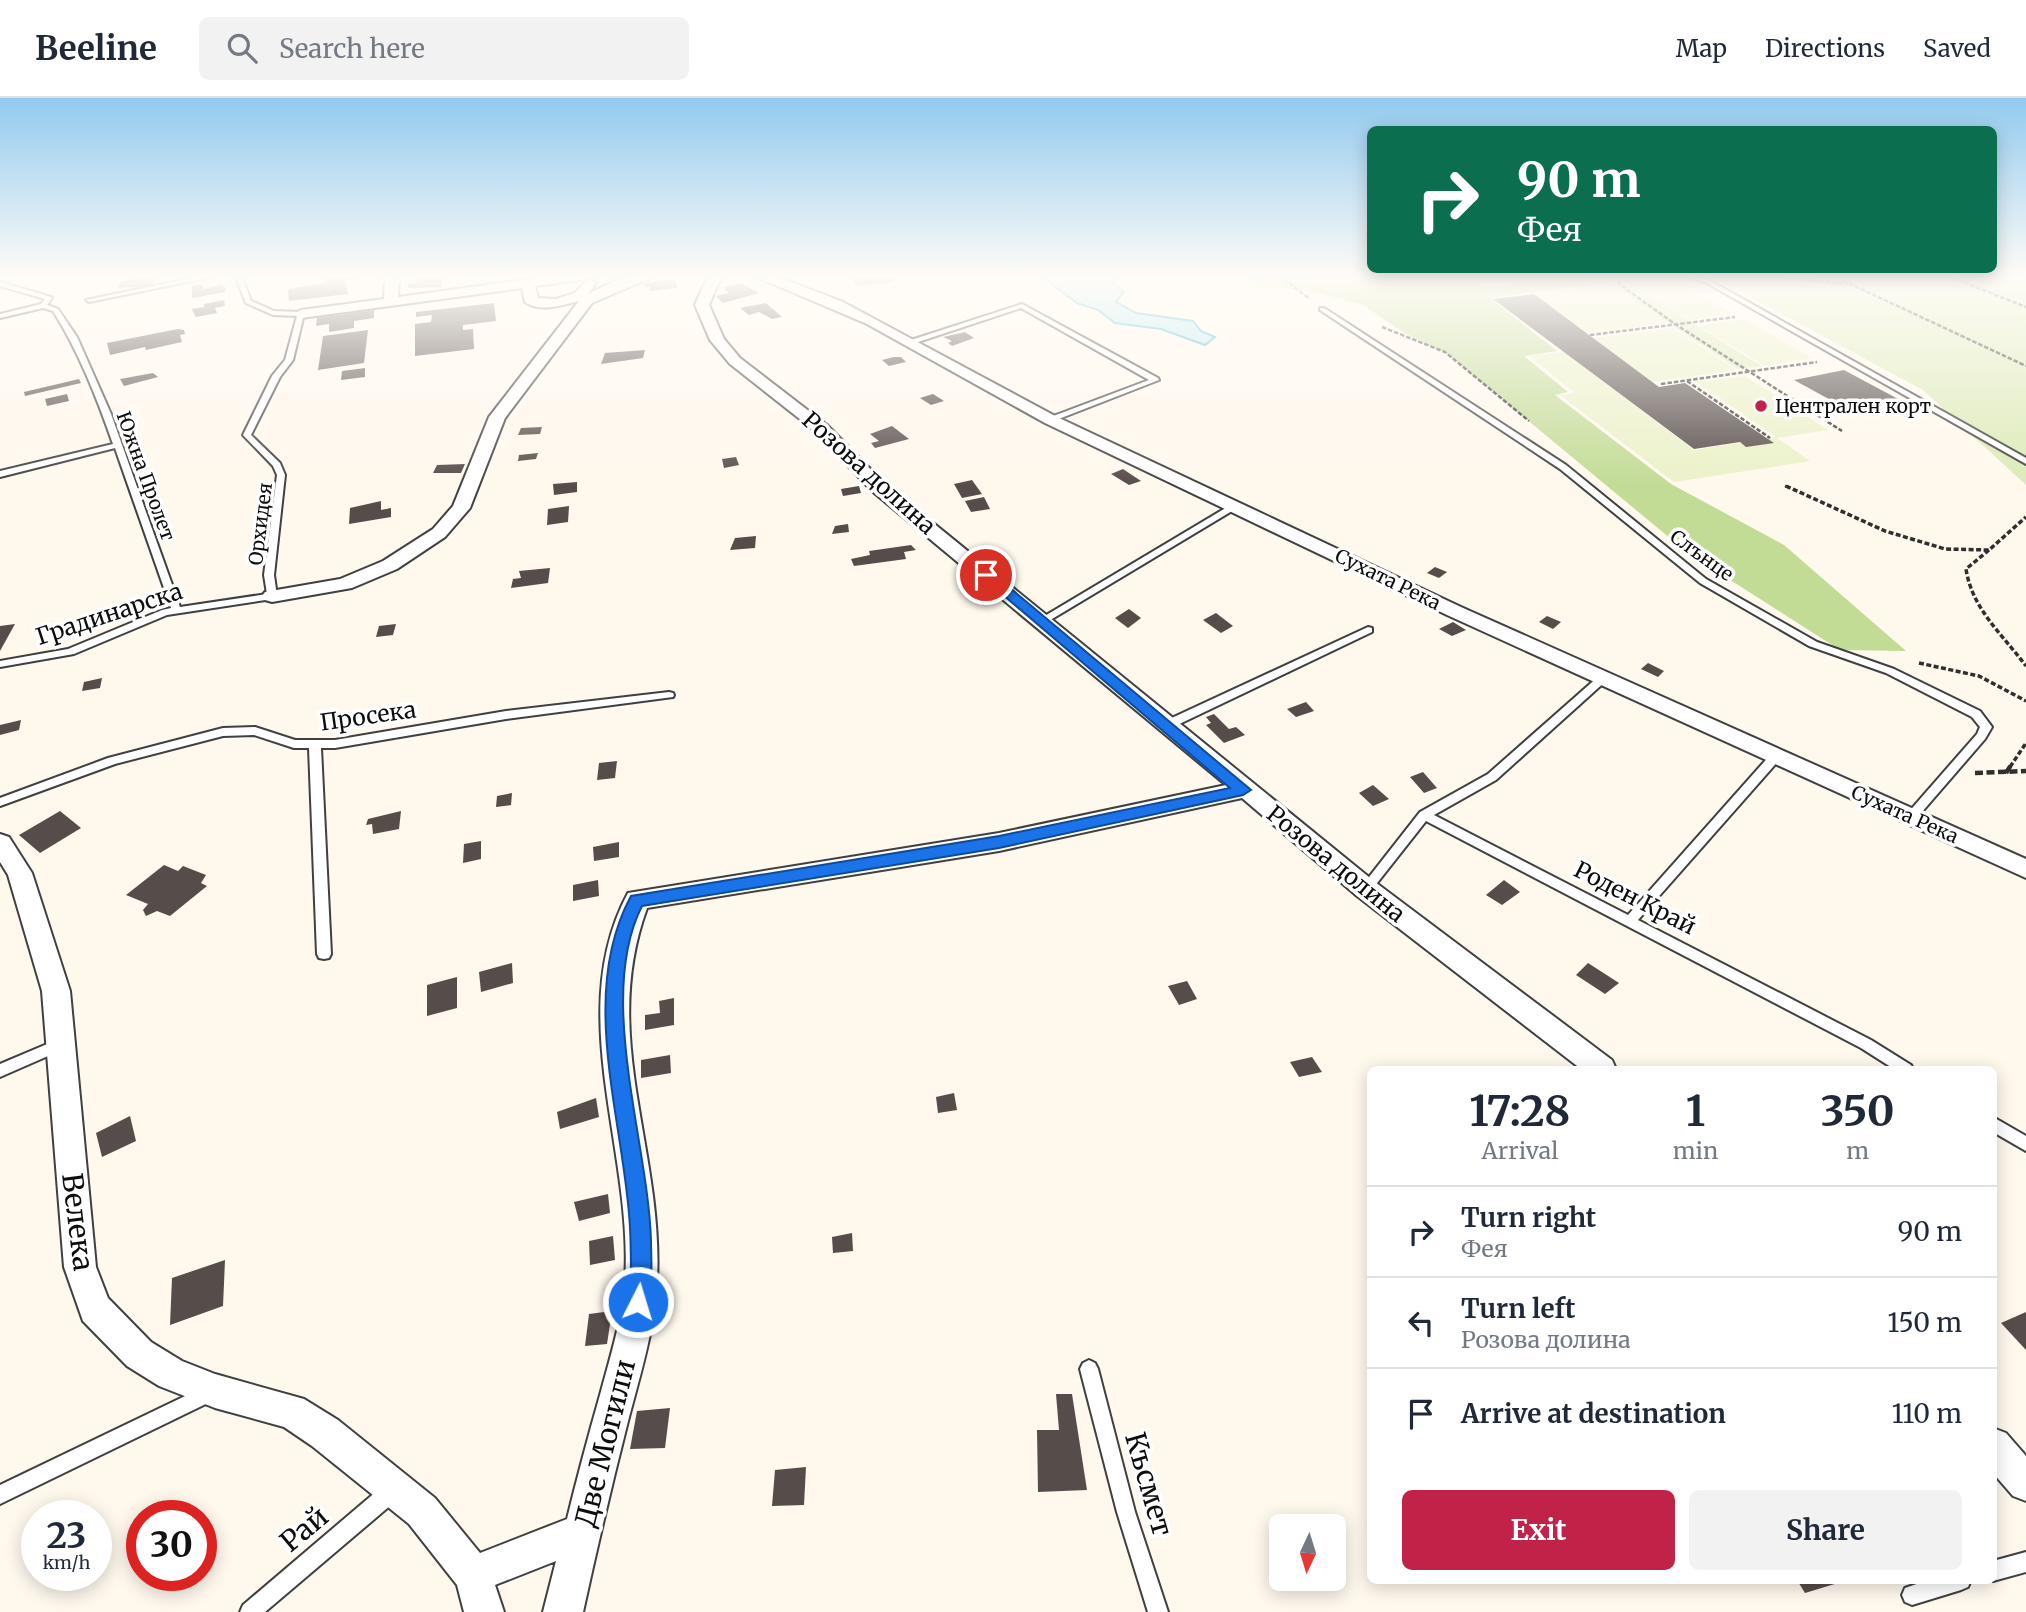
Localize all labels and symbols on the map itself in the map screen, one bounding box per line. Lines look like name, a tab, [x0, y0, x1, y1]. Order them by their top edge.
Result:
place label: Централен корт	[1775, 394, 1931, 418]
marker: Централен корт	[1753, 398, 1769, 414]
street label: Розова долина	[797, 405, 942, 540]
street label: Южна Пролет	[112, 408, 180, 544]
street label: Орхидея	[243, 481, 277, 567]
street label: Слънце	[1666, 524, 1738, 586]
street label: Сухата Река	[1331, 543, 1445, 615]
pin	[956, 545, 1016, 605]
street label: Градинарска	[32, 576, 186, 651]
street label: Просека	[318, 694, 418, 737]
street label: Сухата Река	[1848, 780, 1962, 848]
street label: Розова долина	[1261, 799, 1411, 928]
street label: Роден Край	[1569, 854, 1701, 941]
street label: Велека	[54, 1171, 102, 1273]
position arrow	[601, 1265, 675, 1339]
street label: Две Могили	[567, 1356, 643, 1530]
street label: Късмет	[1117, 1428, 1181, 1540]
street label: Рай	[273, 1499, 335, 1559]
speed limit sign: 30	[126, 1500, 217, 1591]
north arrow	[1269, 1514, 1346, 1591]

